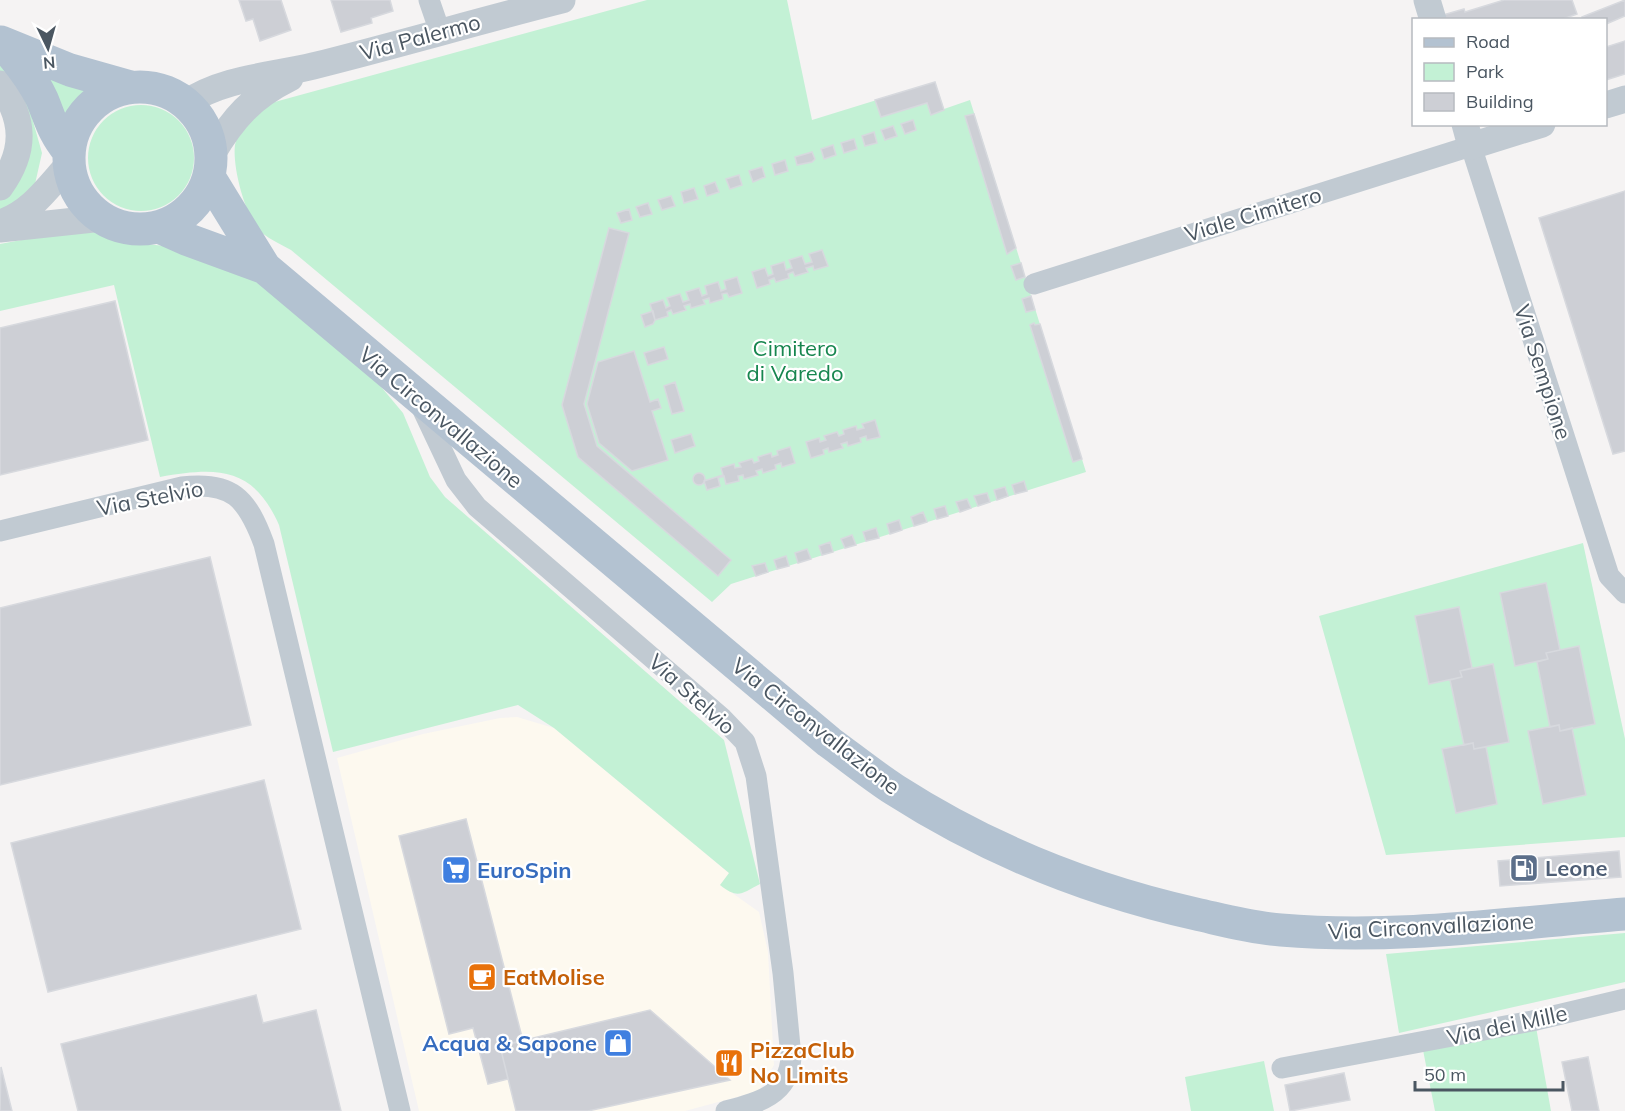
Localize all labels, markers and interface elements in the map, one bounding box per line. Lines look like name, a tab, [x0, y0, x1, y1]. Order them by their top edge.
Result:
street label: Via Palermo	[357, 7, 483, 67]
north arrow	[18, 18, 78, 78]
legend	[1412, 18, 1607, 126]
text: Road	[1466, 30, 1510, 53]
text: N	[42, 52, 56, 73]
text: Park	[1466, 60, 1505, 83]
text: Building	[1466, 90, 1534, 113]
street label: Viale Cimitero	[1181, 180, 1325, 248]
street label: Via Sempione	[1508, 301, 1578, 443]
park label: Cimitero di Varedo	[746, 334, 844, 387]
street label: Via Circonvallazione	[353, 340, 529, 494]
street label: Via Stelvio	[95, 474, 205, 522]
street label: Via Stelvio	[643, 648, 741, 740]
street label: Via Circonvallazione	[726, 652, 906, 800]
fuel station icon: Leone	[1508, 852, 1540, 884]
supermarket icon: EuroSpin	[440, 854, 472, 886]
place label: Leone	[1545, 854, 1608, 882]
place label: EuroSpin	[477, 856, 572, 884]
street label: Via Circonvallazione	[1327, 907, 1535, 945]
cafe icon: EatMolise	[466, 961, 498, 993]
place label: EatMolise	[503, 963, 605, 991]
street label: Via dei Mille	[1444, 999, 1570, 1051]
shop icon: Acqua & Sapone	[602, 1027, 634, 1059]
place label: Acqua & Sapone	[422, 1029, 597, 1057]
place label: PizzaClub No Limits	[750, 1036, 855, 1089]
restaurant icon: PizzaClub No Limits	[713, 1047, 745, 1079]
scale bar	[1415, 1054, 1564, 1092]
text: 50 m	[1424, 1063, 1466, 1086]

